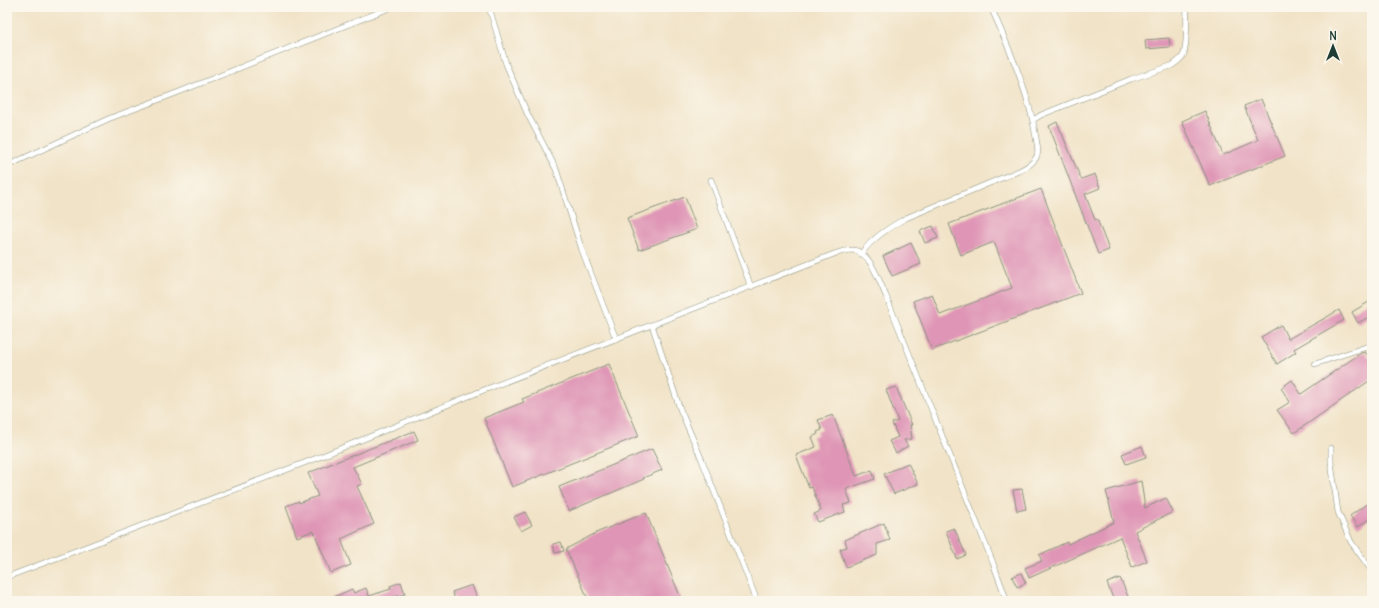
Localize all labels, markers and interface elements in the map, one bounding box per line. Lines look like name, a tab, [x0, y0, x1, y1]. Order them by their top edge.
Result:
north arrow	[1313, 26, 1353, 66]
text: N	[1329, 29, 1337, 43]

